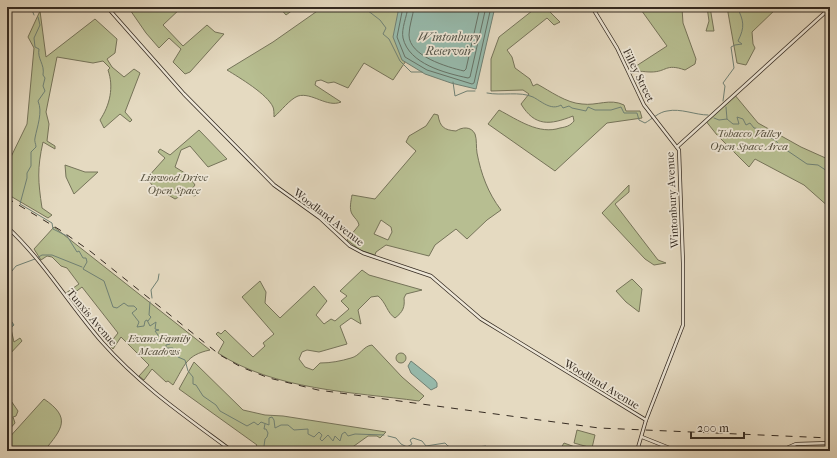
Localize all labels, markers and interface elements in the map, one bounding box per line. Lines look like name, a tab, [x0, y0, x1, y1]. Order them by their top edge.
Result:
water label: Wintonbury Reservoir	[418, 30, 481, 58]
street label: Filley Street	[620, 46, 657, 104]
park label: Tobacco Valley Open Space Area	[710, 127, 788, 153]
street label: Wintonbury Avenue	[663, 151, 682, 249]
park label: Linwood Drive Open Space	[139, 171, 208, 197]
street label: Woodland Avenue	[290, 185, 367, 249]
street label: Tunxis Avenue	[64, 286, 120, 349]
park label: Evans Family Meadows	[127, 332, 191, 358]
street label: Woodland Avenue	[561, 356, 642, 412]
scale bar	[691, 414, 744, 440]
text: 200 m	[697, 421, 729, 435]

